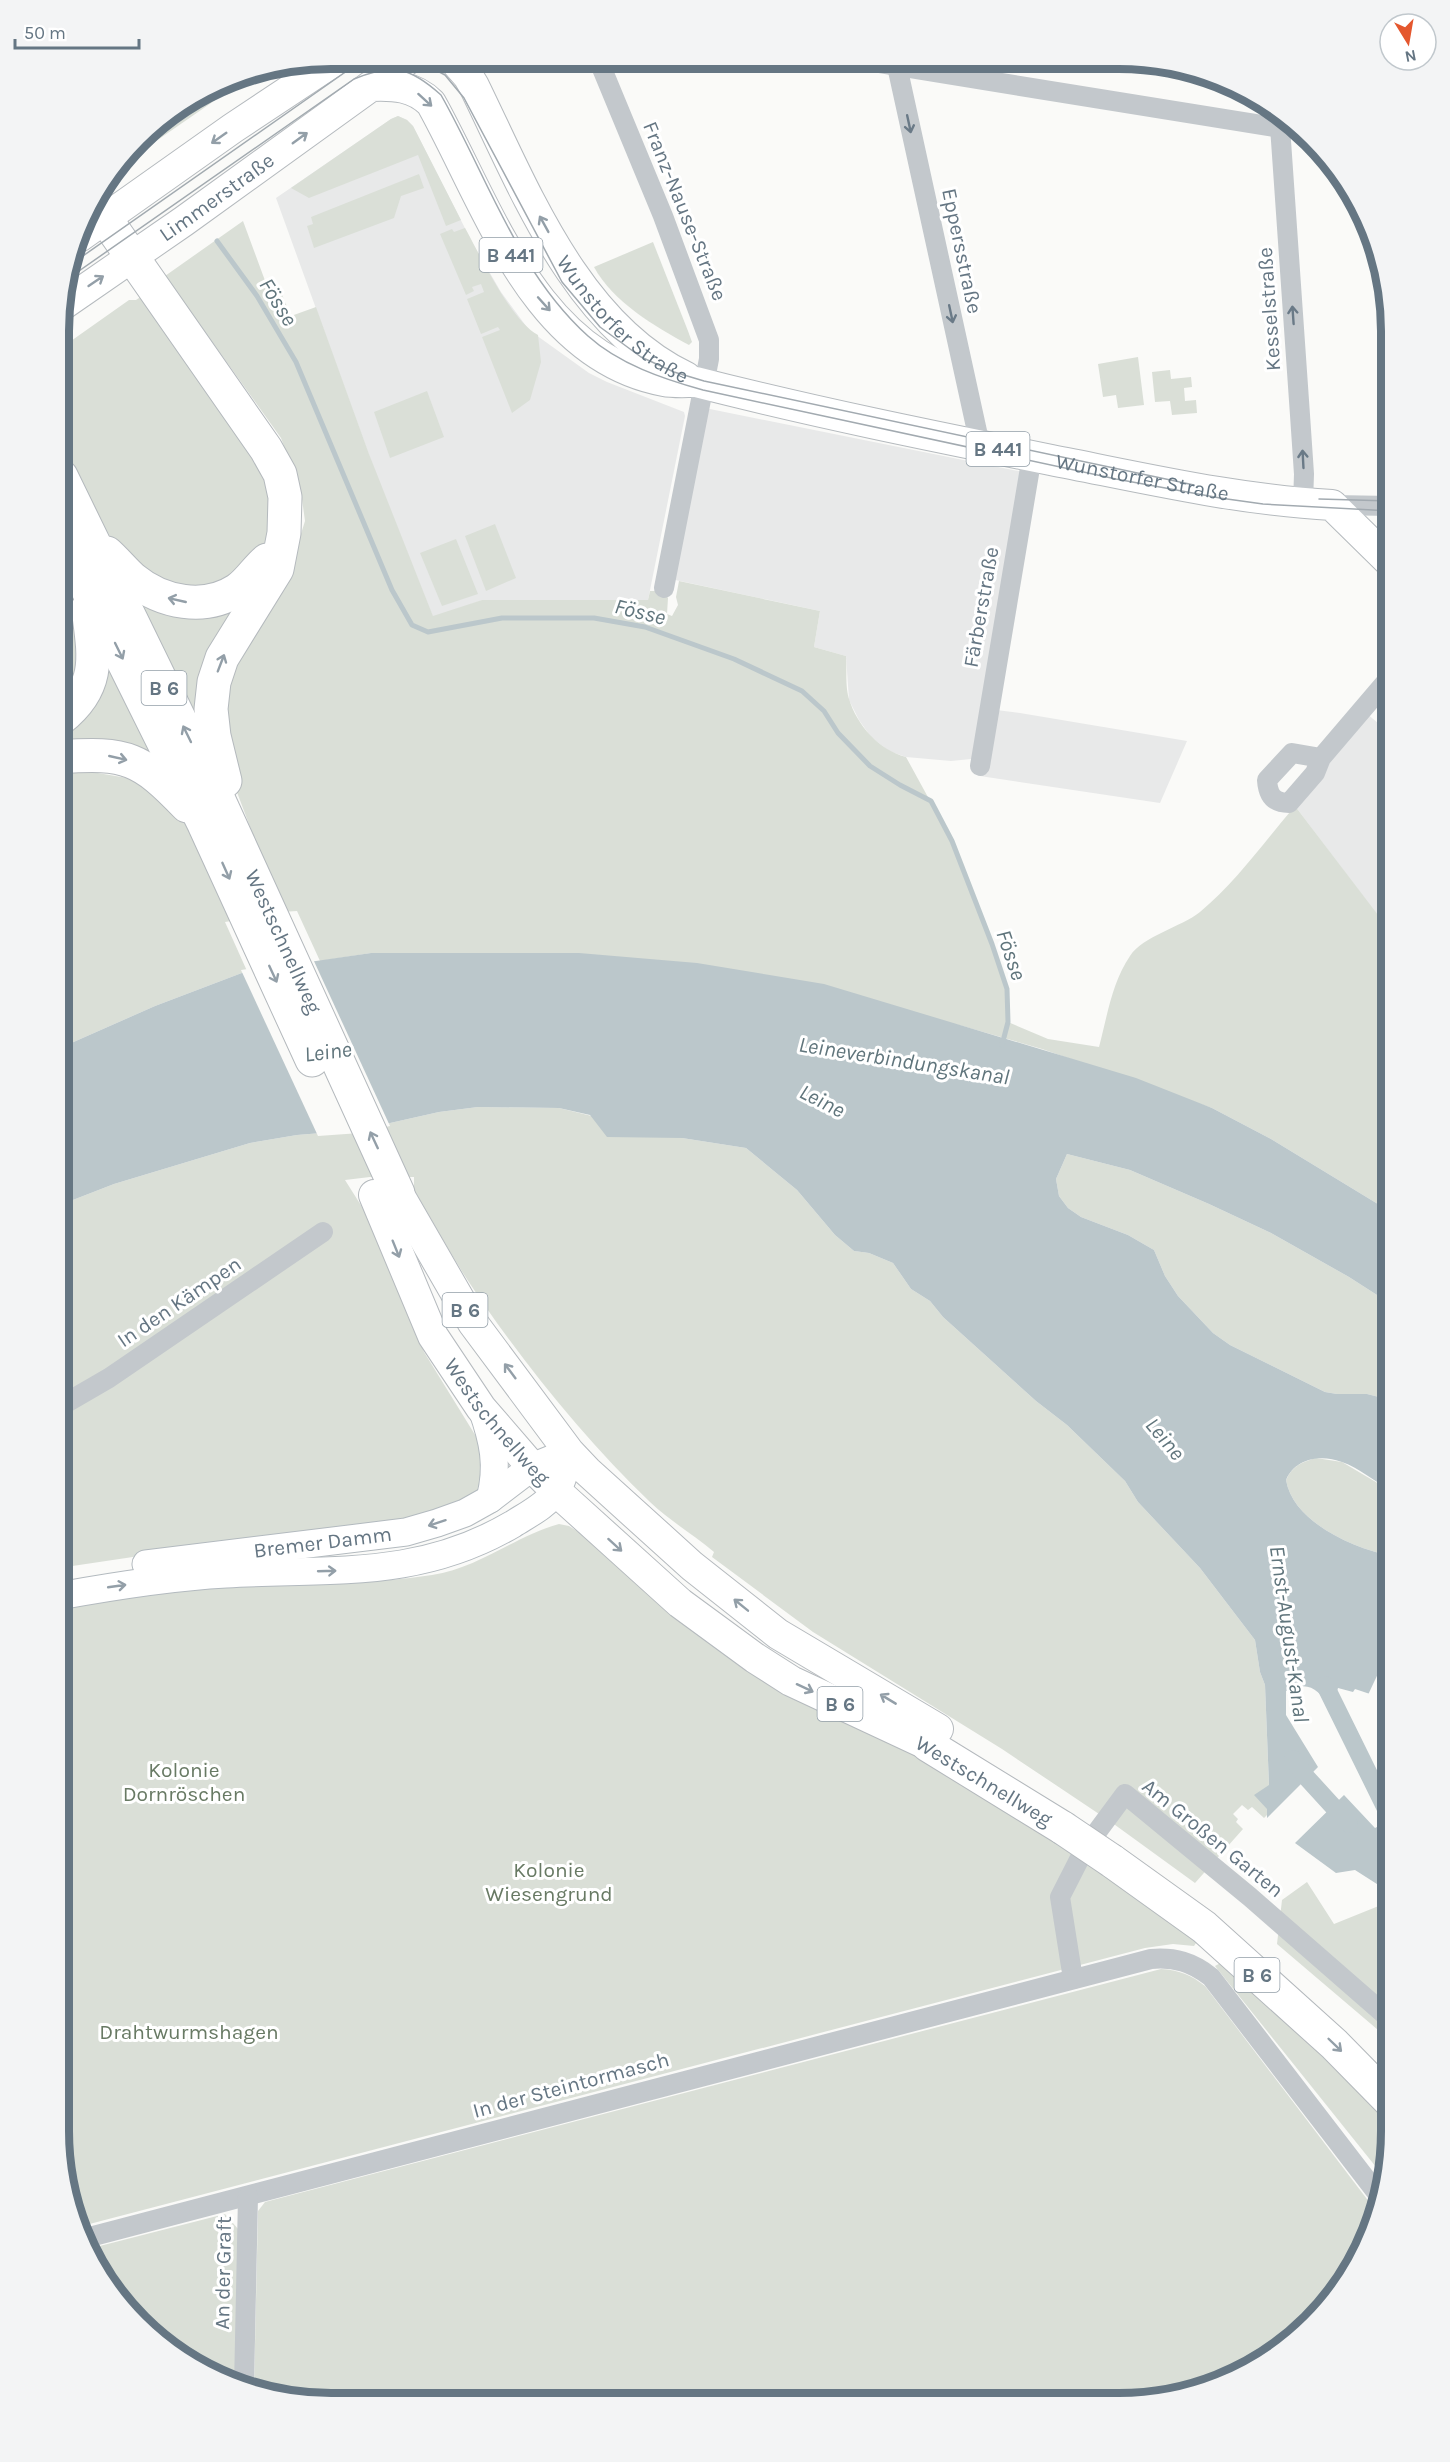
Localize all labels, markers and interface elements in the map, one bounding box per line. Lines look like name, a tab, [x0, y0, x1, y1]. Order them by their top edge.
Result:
scale bar	[15, 12, 140, 50]
north arrow	[1378, 12, 1438, 72]
text: 50 m	[24, 22, 66, 44]
text: N	[1403, 46, 1418, 67]
one-way arrow	[418, 93, 433, 107]
one-way arrow	[904, 114, 916, 133]
street label: Franz-Nause-Straße	[638, 118, 732, 304]
one-way arrow	[291, 131, 307, 144]
one-way arrow	[211, 132, 227, 144]
street label: Limmerstraße	[155, 148, 279, 246]
street label: Eppersstraße	[937, 186, 987, 316]
one-way arrow	[538, 216, 550, 233]
road number: B 441	[480, 238, 542, 272]
street label: Kesselstraße	[1253, 246, 1285, 372]
street label: Wunstorfer Straße	[552, 251, 692, 388]
water label: Fösse	[253, 273, 303, 331]
one-way arrow	[88, 275, 104, 287]
one-way arrow	[537, 296, 551, 311]
one-way arrow	[946, 304, 957, 323]
one-way arrow	[1287, 305, 1298, 325]
road number: B 441	[966, 432, 1030, 466]
street label: Wunstorfer Straße	[1054, 449, 1231, 506]
one-way arrow	[1297, 449, 1308, 469]
street label: Färberstraße	[959, 545, 1003, 669]
water label: Fösse	[612, 593, 668, 631]
one-way arrow	[168, 594, 188, 605]
one-way arrow	[113, 642, 125, 660]
one-way arrow	[216, 655, 227, 673]
road number: B 6	[142, 671, 186, 705]
one-way arrow	[180, 726, 192, 744]
one-way arrow	[108, 753, 127, 764]
one-way arrow	[220, 862, 232, 880]
street label: Westschnellweg	[240, 866, 327, 1017]
water label: Fösse	[990, 926, 1032, 984]
one-way arrow	[267, 964, 279, 982]
water label: Leineverbindungskanal	[797, 1032, 1011, 1090]
water label: Leine	[303, 1036, 353, 1068]
water label: Leine	[795, 1079, 849, 1123]
one-way arrow	[367, 1131, 379, 1149]
one-way arrow	[391, 1239, 402, 1258]
street label: In den Kämpen	[113, 1252, 245, 1352]
road number: B 6	[442, 1293, 488, 1327]
street label: Westschnellweg	[439, 1354, 555, 1490]
one-way arrow	[503, 1363, 516, 1379]
water label: Leine	[1140, 1412, 1190, 1466]
one-way arrow	[428, 1518, 447, 1529]
street label: Bremer Damm	[252, 1522, 393, 1563]
one-way arrow	[607, 1538, 622, 1552]
water label: Ernst-August-Kanal	[1264, 1544, 1314, 1724]
one-way arrow	[317, 1565, 337, 1577]
one-way arrow	[107, 1581, 126, 1592]
one-way arrow	[734, 1598, 750, 1611]
one-way arrow	[796, 1682, 814, 1694]
road number: B 6	[818, 1687, 862, 1721]
one-way arrow	[880, 1693, 897, 1705]
street label: Westschnellweg	[911, 1731, 1057, 1831]
park label: Kolonie Dornröschen	[123, 1758, 245, 1806]
street label: Am Großen Garten	[1138, 1774, 1288, 1902]
park label: Kolonie Wiesengrund	[485, 1858, 613, 1906]
road number: B 6	[1234, 1958, 1280, 1992]
park label: Drahtwurmshagen	[99, 2020, 279, 2044]
one-way arrow	[1327, 2038, 1342, 2052]
street label: In der Steintormasch	[470, 2047, 672, 2123]
street label: An der Graft	[210, 2216, 236, 2330]

